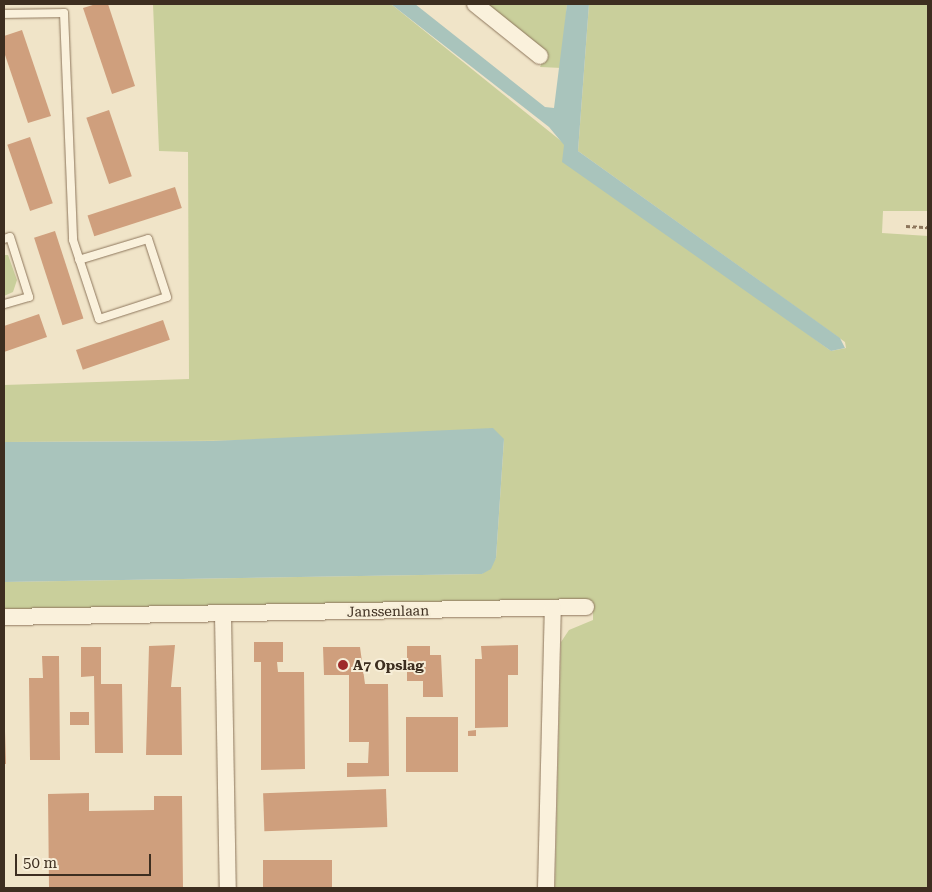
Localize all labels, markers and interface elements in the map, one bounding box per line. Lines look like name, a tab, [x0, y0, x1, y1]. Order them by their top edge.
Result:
street label: Janssenlaan	[347, 602, 429, 620]
place label: A7 Opslag	[353, 657, 424, 673]
marker: A7 Opslag	[337, 659, 349, 671]
scale bar	[18, 844, 154, 876]
text: 50 m	[23, 854, 57, 872]

